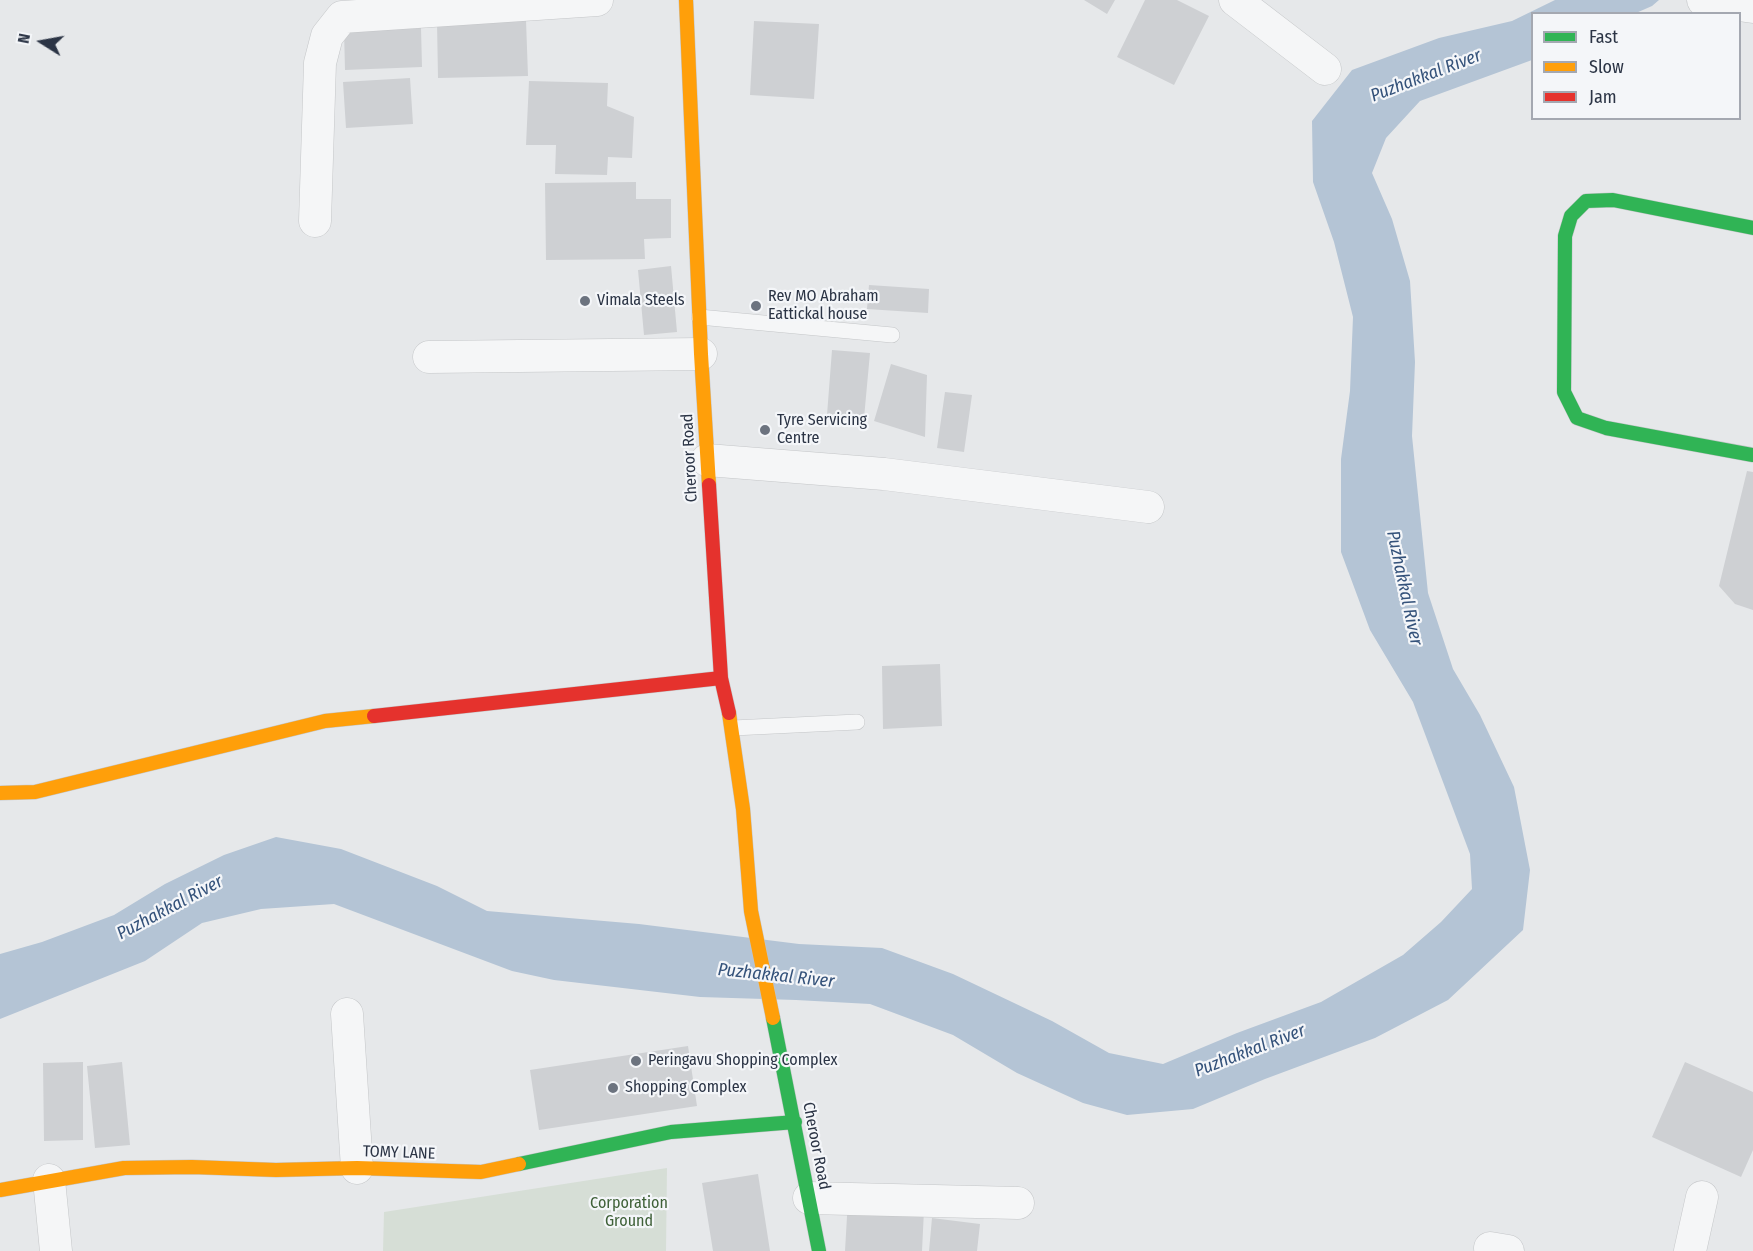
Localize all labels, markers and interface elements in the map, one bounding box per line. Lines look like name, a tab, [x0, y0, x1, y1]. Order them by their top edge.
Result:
north arrow	[12, 12, 72, 72]
legend	[1531, 12, 1741, 120]
text: Fast	[1589, 26, 1618, 48]
text: N	[14, 32, 34, 45]
water label: Puzhakkal River	[1368, 45, 1484, 107]
text: Slow	[1589, 56, 1624, 78]
text: Jam	[1589, 86, 1617, 108]
place label: Rev MO Abraham Eattickal house	[768, 287, 879, 325]
place label: Vimala Steels	[597, 291, 685, 311]
marker: Vimala Steels	[578, 294, 592, 308]
marker: Rev MO Abraham Eattickal house	[749, 299, 763, 313]
place label: Tyre Servicing Centre	[777, 411, 867, 449]
street label: Cheroor Road	[678, 413, 702, 503]
marker: Tyre Servicing Centre	[758, 423, 772, 437]
water label: Puzhakkal River	[1381, 529, 1427, 647]
water label: Puzhakkal River	[113, 871, 227, 945]
water label: Puzhakkal River	[717, 959, 835, 993]
water label: Puzhakkal River	[1192, 1020, 1308, 1082]
place label: Peringavu Shopping Complex	[648, 1051, 837, 1071]
marker: Peringavu Shopping Complex	[629, 1054, 643, 1068]
place label: Shopping Complex	[625, 1078, 747, 1098]
marker: Shopping Complex	[606, 1081, 620, 1095]
street label: Cheroor Road	[798, 1101, 834, 1191]
street label: TOMY LANE	[363, 1142, 435, 1164]
park label: Corporation Ground	[590, 1194, 668, 1232]

